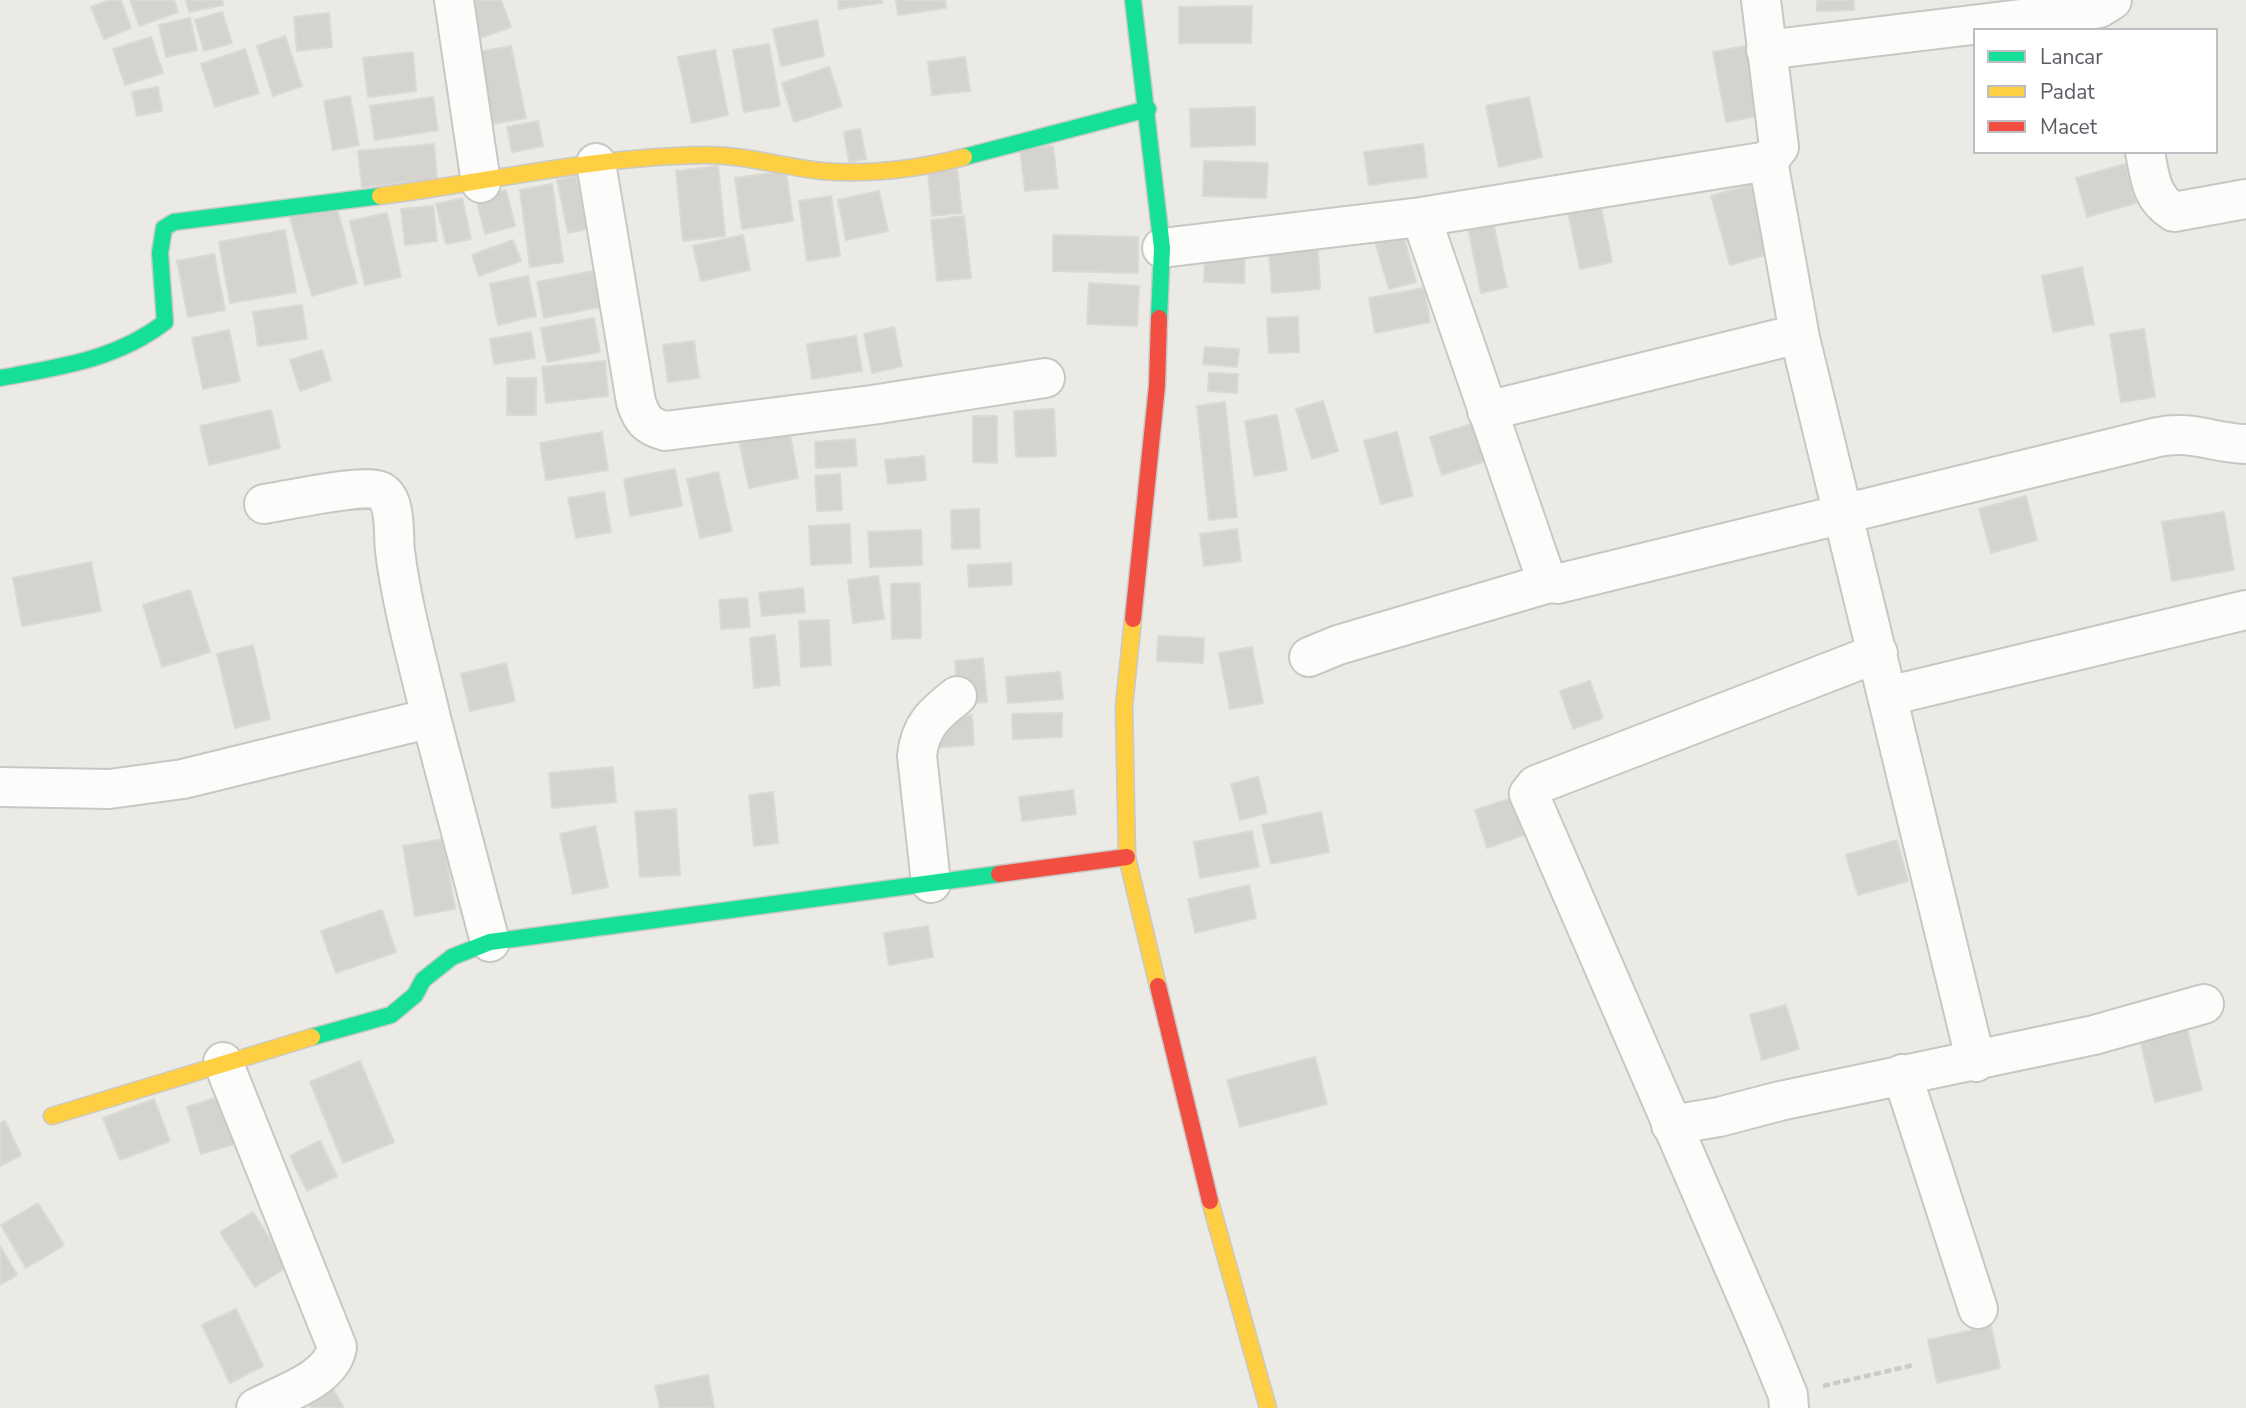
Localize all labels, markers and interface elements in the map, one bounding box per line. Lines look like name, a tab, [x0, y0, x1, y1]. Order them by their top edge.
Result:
legend	[1973, 28, 2218, 154]
text: Lancar	[2040, 43, 2103, 71]
text: Padat	[2040, 78, 2095, 106]
text: Macet	[2040, 113, 2097, 141]

